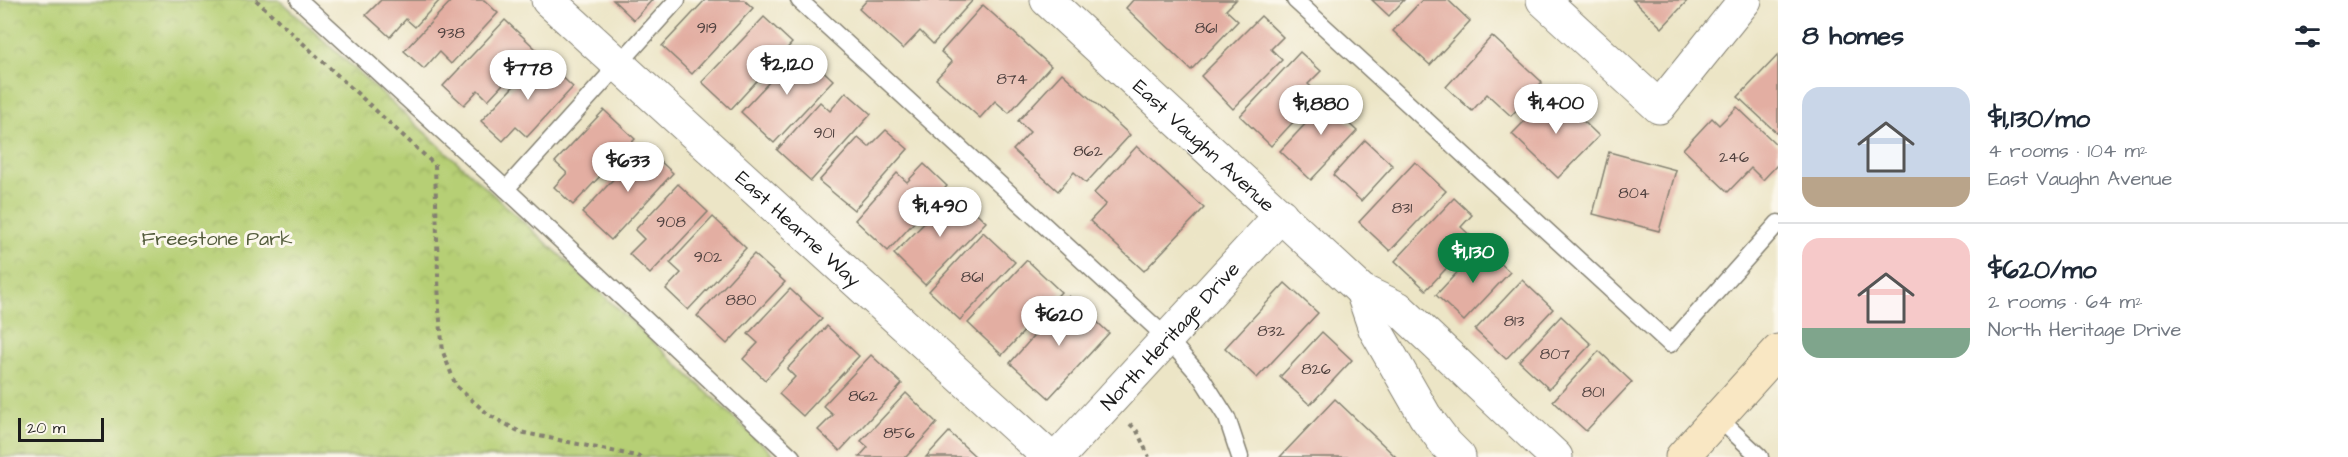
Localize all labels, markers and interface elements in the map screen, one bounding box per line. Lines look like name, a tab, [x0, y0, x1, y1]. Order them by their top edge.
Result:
house number: 919	[697, 17, 717, 39]
house number: 861	[1195, 17, 1217, 39]
text: 8 homes	[1802, 18, 1904, 54]
icon: filters	[2291, 20, 2324, 53]
house number: 938	[437, 22, 465, 44]
pin: $2,120	[738, 45, 836, 96]
pin: $778	[492, 50, 564, 101]
text: $2,120	[761, 50, 813, 78]
text: $778	[504, 55, 552, 83]
house number: 874	[996, 68, 1028, 90]
street label: East Vaughn Avenue	[1126, 73, 1281, 219]
pin: $1,400	[1507, 84, 1605, 135]
pin: $1,880	[1272, 85, 1370, 136]
text: $1,400	[1528, 89, 1584, 117]
text: $1,880	[1293, 90, 1349, 118]
text: $1,130/mo	[1988, 101, 2090, 137]
icon: home	[1850, 111, 1922, 183]
house number: 901	[813, 122, 835, 144]
text: 4 rooms · 104 m²	[1988, 137, 2147, 165]
house number: 862	[1073, 140, 1103, 162]
pin: $633	[592, 142, 664, 193]
house number: 246	[1719, 146, 1749, 168]
text: $633	[606, 147, 650, 175]
street label: East Hearne Way	[729, 165, 867, 295]
text: East Vaughn Avenue	[1988, 165, 2172, 193]
house number: 804	[1618, 182, 1650, 204]
pin: $1,490	[891, 187, 989, 238]
text: $1,490	[913, 192, 967, 220]
house number: 831	[1392, 197, 1412, 219]
house number: 908	[656, 211, 686, 233]
park label: Freestone Park	[142, 225, 292, 253]
pin: $1,130	[1424, 233, 1522, 284]
text: $1,130	[1452, 238, 1494, 266]
house number: 902	[694, 246, 722, 268]
text: $620/mo	[1988, 252, 2097, 288]
street label: North Heritage Drive	[1095, 256, 1247, 417]
icon: home	[1850, 262, 1922, 334]
house number: 861	[961, 266, 983, 288]
text: 2 rooms · 64 m²	[1988, 288, 2143, 316]
house number: 880	[726, 289, 756, 311]
pin: $620	[1023, 296, 1095, 347]
text: $620	[1035, 301, 1083, 329]
house number: 813	[1504, 310, 1524, 332]
text: North Heritage Drive	[1988, 316, 2181, 344]
house number: 832	[1257, 320, 1285, 342]
house number: 807	[1540, 343, 1570, 365]
house number: 826	[1301, 358, 1331, 380]
house number: 801	[1582, 381, 1604, 403]
house number: 862	[848, 385, 878, 407]
scale bar	[18, 415, 104, 442]
text: 20 m	[27, 417, 65, 439]
house number: 856	[883, 422, 915, 444]

